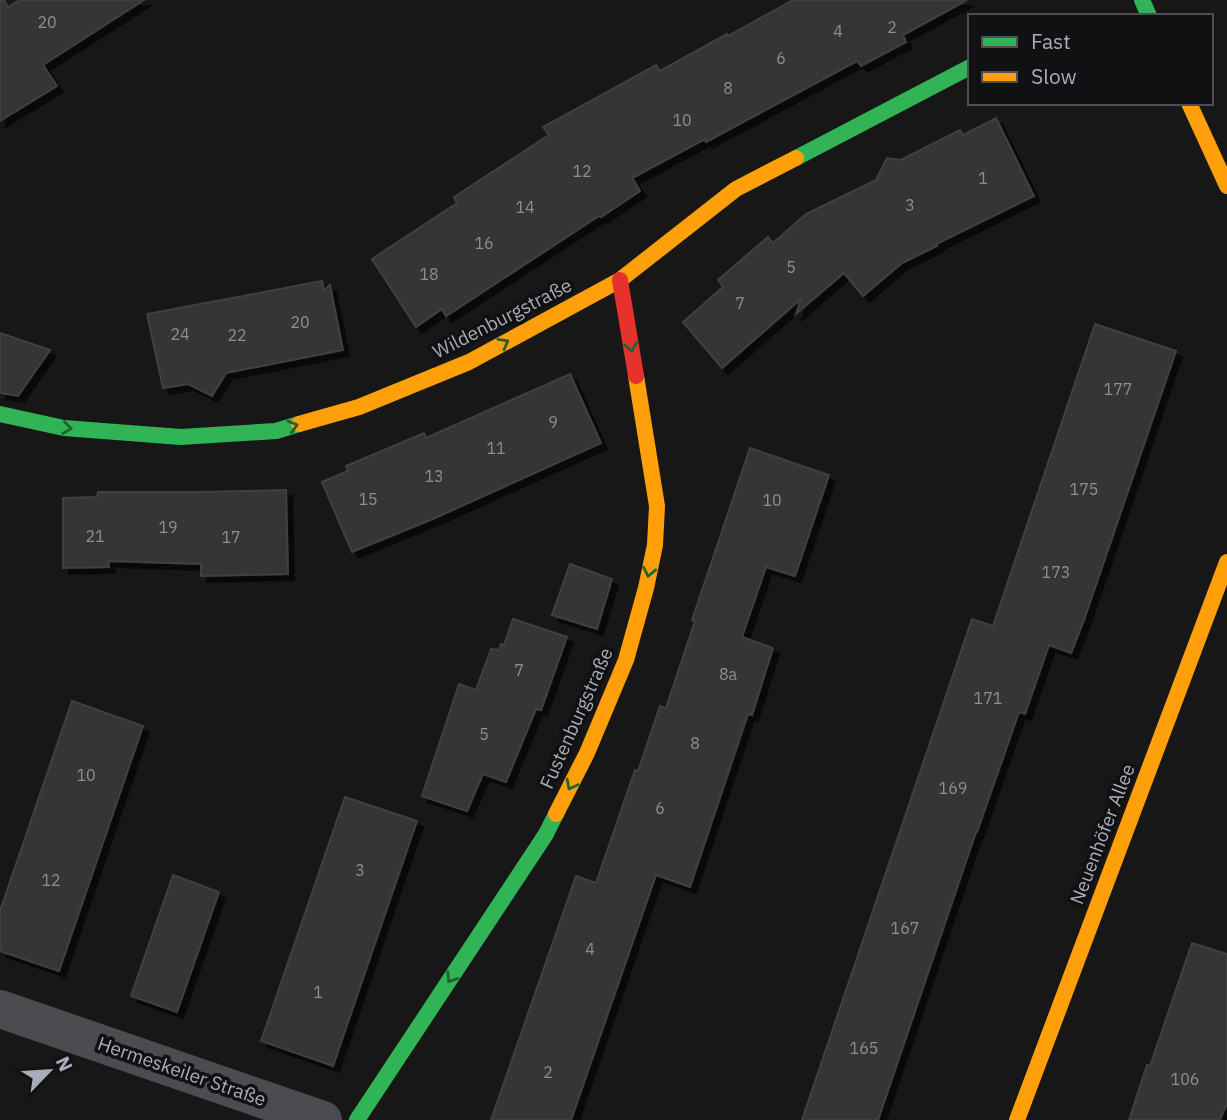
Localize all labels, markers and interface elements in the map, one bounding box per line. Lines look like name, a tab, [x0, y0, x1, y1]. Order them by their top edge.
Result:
house number: 20	[37, 12, 57, 32]
legend	[968, 14, 1213, 105]
house number: 2	[887, 17, 897, 37]
house number: 4	[833, 21, 843, 41]
text: Fast	[1031, 27, 1071, 55]
house number: 6	[776, 48, 786, 68]
text: Slow	[1031, 62, 1077, 90]
house number: 8	[723, 78, 733, 98]
house number: 10	[672, 110, 692, 130]
house number: 12	[572, 161, 592, 181]
house number: 1	[978, 168, 988, 188]
house number: 3	[905, 195, 915, 215]
house number: 14	[515, 197, 535, 217]
house number: 16	[474, 233, 494, 253]
house number: 5	[786, 257, 796, 277]
house number: 18	[419, 264, 439, 284]
street label: Wildenburgstraße	[428, 273, 576, 363]
house number: 7	[735, 293, 745, 313]
house number: 20	[290, 312, 310, 332]
house number: 24	[170, 324, 190, 344]
house number: 22	[227, 325, 247, 345]
one-way arrow	[497, 338, 509, 351]
one-way arrow	[623, 341, 638, 353]
house number: 177	[1104, 379, 1132, 399]
house number: 9	[548, 412, 558, 432]
one-way arrow	[287, 419, 299, 434]
one-way arrow	[61, 420, 73, 435]
house number: 11	[486, 438, 506, 458]
house number: 13	[424, 466, 444, 486]
house number: 175	[1070, 479, 1098, 499]
house number: 15	[358, 489, 378, 509]
house number: 10	[762, 490, 782, 510]
house number: 19	[158, 517, 178, 537]
house number: 21	[85, 526, 105, 546]
house number: 17	[221, 527, 241, 547]
house number: 173	[1042, 562, 1070, 582]
one-way arrow	[643, 566, 658, 578]
street label: Fustenburgstraße	[534, 644, 618, 792]
house number: 7	[514, 660, 524, 680]
house number: 8a	[719, 664, 738, 684]
house number: 171	[974, 688, 1002, 708]
house number: 5	[479, 724, 489, 744]
house number: 8	[690, 733, 700, 753]
street label: Neuenhöfer Allee	[1064, 760, 1140, 908]
house number: 10	[76, 765, 96, 785]
one-way arrow	[566, 777, 580, 790]
house number: 169	[939, 778, 967, 798]
house number: 6	[655, 798, 665, 818]
house number: 3	[355, 860, 365, 880]
house number: 12	[41, 870, 61, 890]
house number: 167	[891, 918, 919, 938]
house number: 4	[585, 939, 595, 959]
one-way arrow	[447, 970, 460, 983]
house number: 1	[313, 982, 323, 1002]
street label: Hermeskeiler Straße	[95, 1031, 269, 1111]
north arrow	[14, 1036, 84, 1106]
house number: 165	[850, 1038, 878, 1058]
text: N	[51, 1053, 78, 1075]
house number: 2	[543, 1062, 553, 1082]
house number: 106	[1171, 1069, 1199, 1089]

